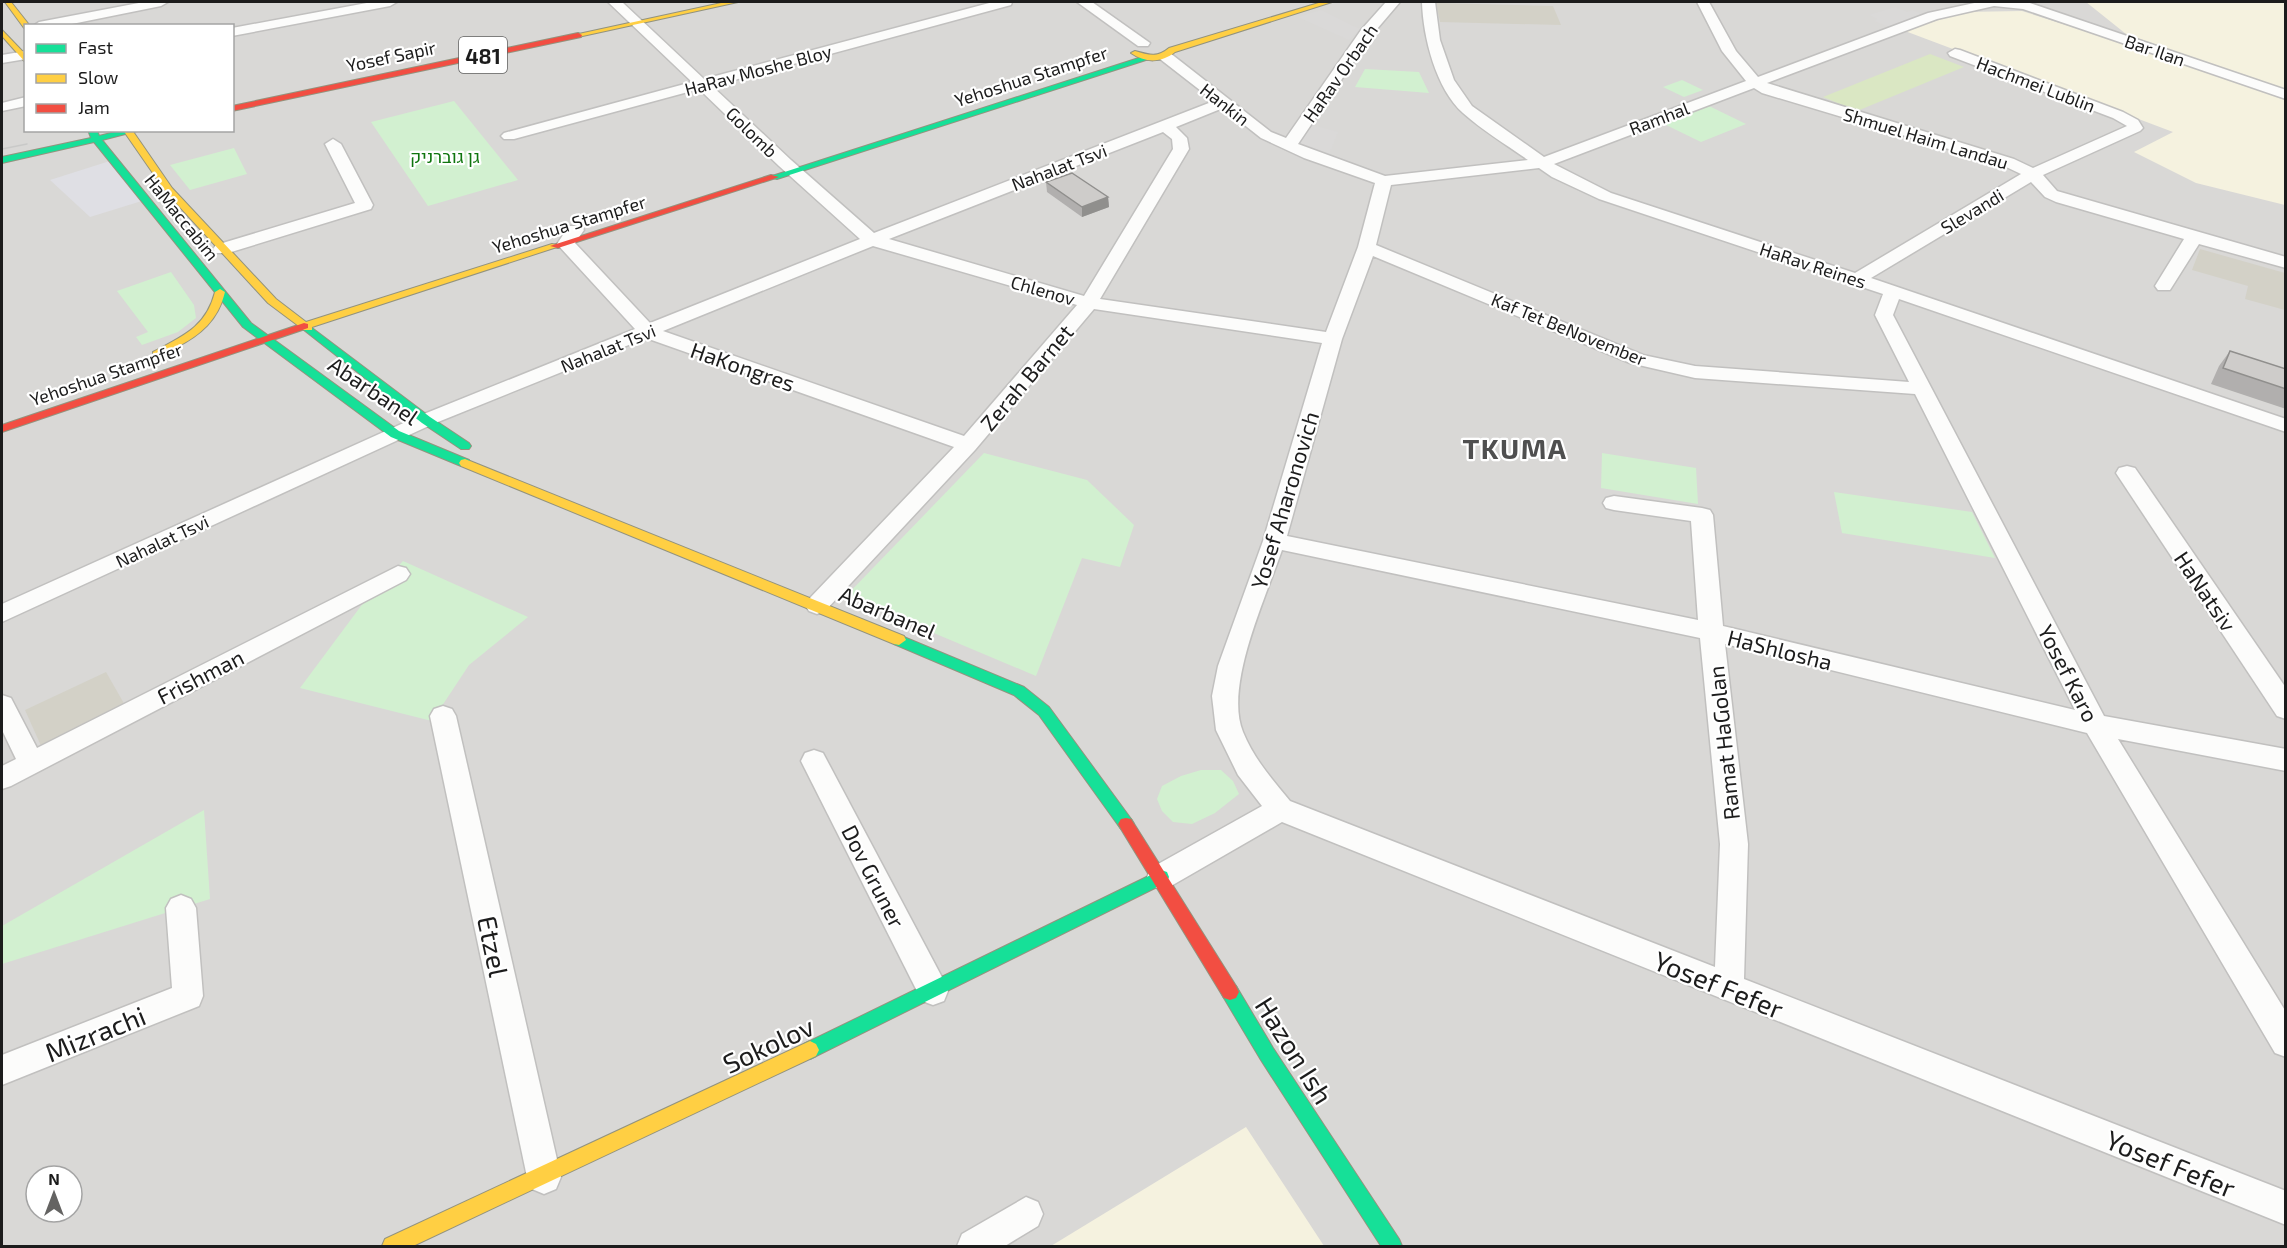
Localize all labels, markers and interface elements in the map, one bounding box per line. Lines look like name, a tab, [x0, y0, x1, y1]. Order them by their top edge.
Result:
street label: HaRav Orbach	[1298, 20, 1382, 126]
legend	[24, 24, 234, 132]
street label: Bar Ilan	[2122, 29, 2188, 71]
text: Fast	[78, 36, 113, 58]
street label: Yosef Sapir	[344, 36, 438, 76]
road number: 481	[459, 37, 507, 73]
street label: HaRav Moshe Bloy	[682, 40, 834, 100]
street label: Yehoshua Stampfer	[952, 41, 1110, 111]
street label: Hachmei Lublin	[1974, 51, 2098, 117]
text: Slow	[78, 66, 119, 88]
street label: Hankin	[1196, 78, 1254, 130]
text: Jam	[78, 96, 110, 118]
street label: Ramhal	[1626, 96, 1693, 139]
street label: Golomb	[722, 102, 782, 162]
street label: Shmuel Haim Landau	[1841, 102, 2011, 174]
street label: Nahalat Tsvi	[1008, 139, 1110, 195]
park label: גן גוברניק	[410, 145, 480, 167]
street label: HaMaccabim	[140, 169, 224, 265]
street label: Slevandi	[1936, 184, 2008, 238]
street label: Yehoshua Stampfer	[489, 190, 649, 258]
street label: HaRav Reines	[1757, 237, 1869, 293]
street label: Chlenov	[1008, 270, 1078, 310]
street label: Kaf Tet BeNovember	[1488, 288, 1650, 370]
street label: Nahalat Tsvi	[557, 319, 659, 377]
street label: Zerah Barnet	[974, 319, 1078, 435]
street label: HaKongres	[687, 336, 799, 396]
street label: Yehoshua Stampfer	[27, 338, 185, 410]
street label: Abarbanel	[324, 350, 424, 430]
street label: Yosef Aharonovich	[1245, 408, 1323, 592]
district label: TKUMA	[1462, 431, 1568, 465]
street label: Nahalat Tsvi	[112, 510, 212, 572]
street label: HaNatsiv	[2170, 546, 2242, 636]
street label: Abarbanel	[836, 580, 941, 644]
street label: Yosef Karo	[2033, 620, 2105, 726]
street label: HaShlosha	[1725, 623, 1835, 675]
street label: Frishman	[152, 643, 248, 709]
street label: Ramat HaGolan	[1702, 665, 1744, 821]
street label: Dov Gruner	[837, 820, 911, 932]
street label: Etzel	[472, 913, 516, 979]
street label: Yosef Fefer	[1650, 944, 1789, 1025]
street label: Hazon Ish	[1250, 991, 1340, 1109]
street label: Mizrachi	[40, 998, 150, 1068]
street label: Sokolov	[717, 1009, 819, 1079]
street label: Yosef Fefer	[2102, 1123, 2241, 1204]
north arrow	[24, 1164, 84, 1224]
text: N	[48, 1169, 60, 1188]

